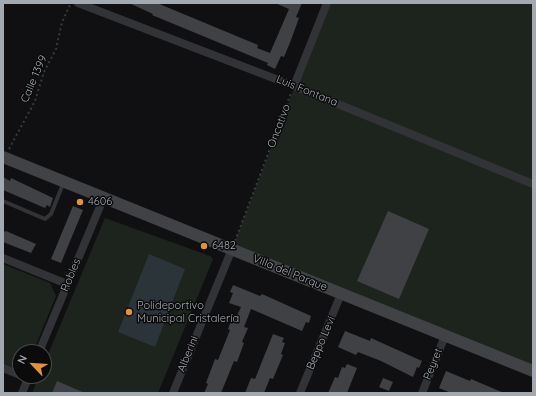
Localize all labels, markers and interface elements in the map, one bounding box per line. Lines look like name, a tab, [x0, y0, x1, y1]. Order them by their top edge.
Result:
street label: Calle 1399	[18, 53, 50, 105]
street label: Luis Fontana	[274, 73, 340, 109]
street label: Oncativo	[265, 102, 293, 150]
place label: 4606	[88, 195, 112, 209]
marker: 4606	[75, 197, 85, 207]
place label: 6482	[212, 239, 236, 253]
marker: 6482	[199, 241, 209, 251]
street label: Villa del Parque	[251, 252, 329, 294]
street label: Robles	[58, 257, 84, 293]
place label: Polideportivo Municipal Cristalería	[137, 299, 239, 325]
marker: Polideportivo Municipal Cristalería	[124, 307, 134, 317]
street label: Beppo Levi	[304, 314, 338, 372]
street label: Alberini	[175, 334, 201, 374]
north arrow	[12, 344, 52, 384]
street label: Peyret	[421, 346, 445, 382]
text: N	[14, 353, 30, 366]

